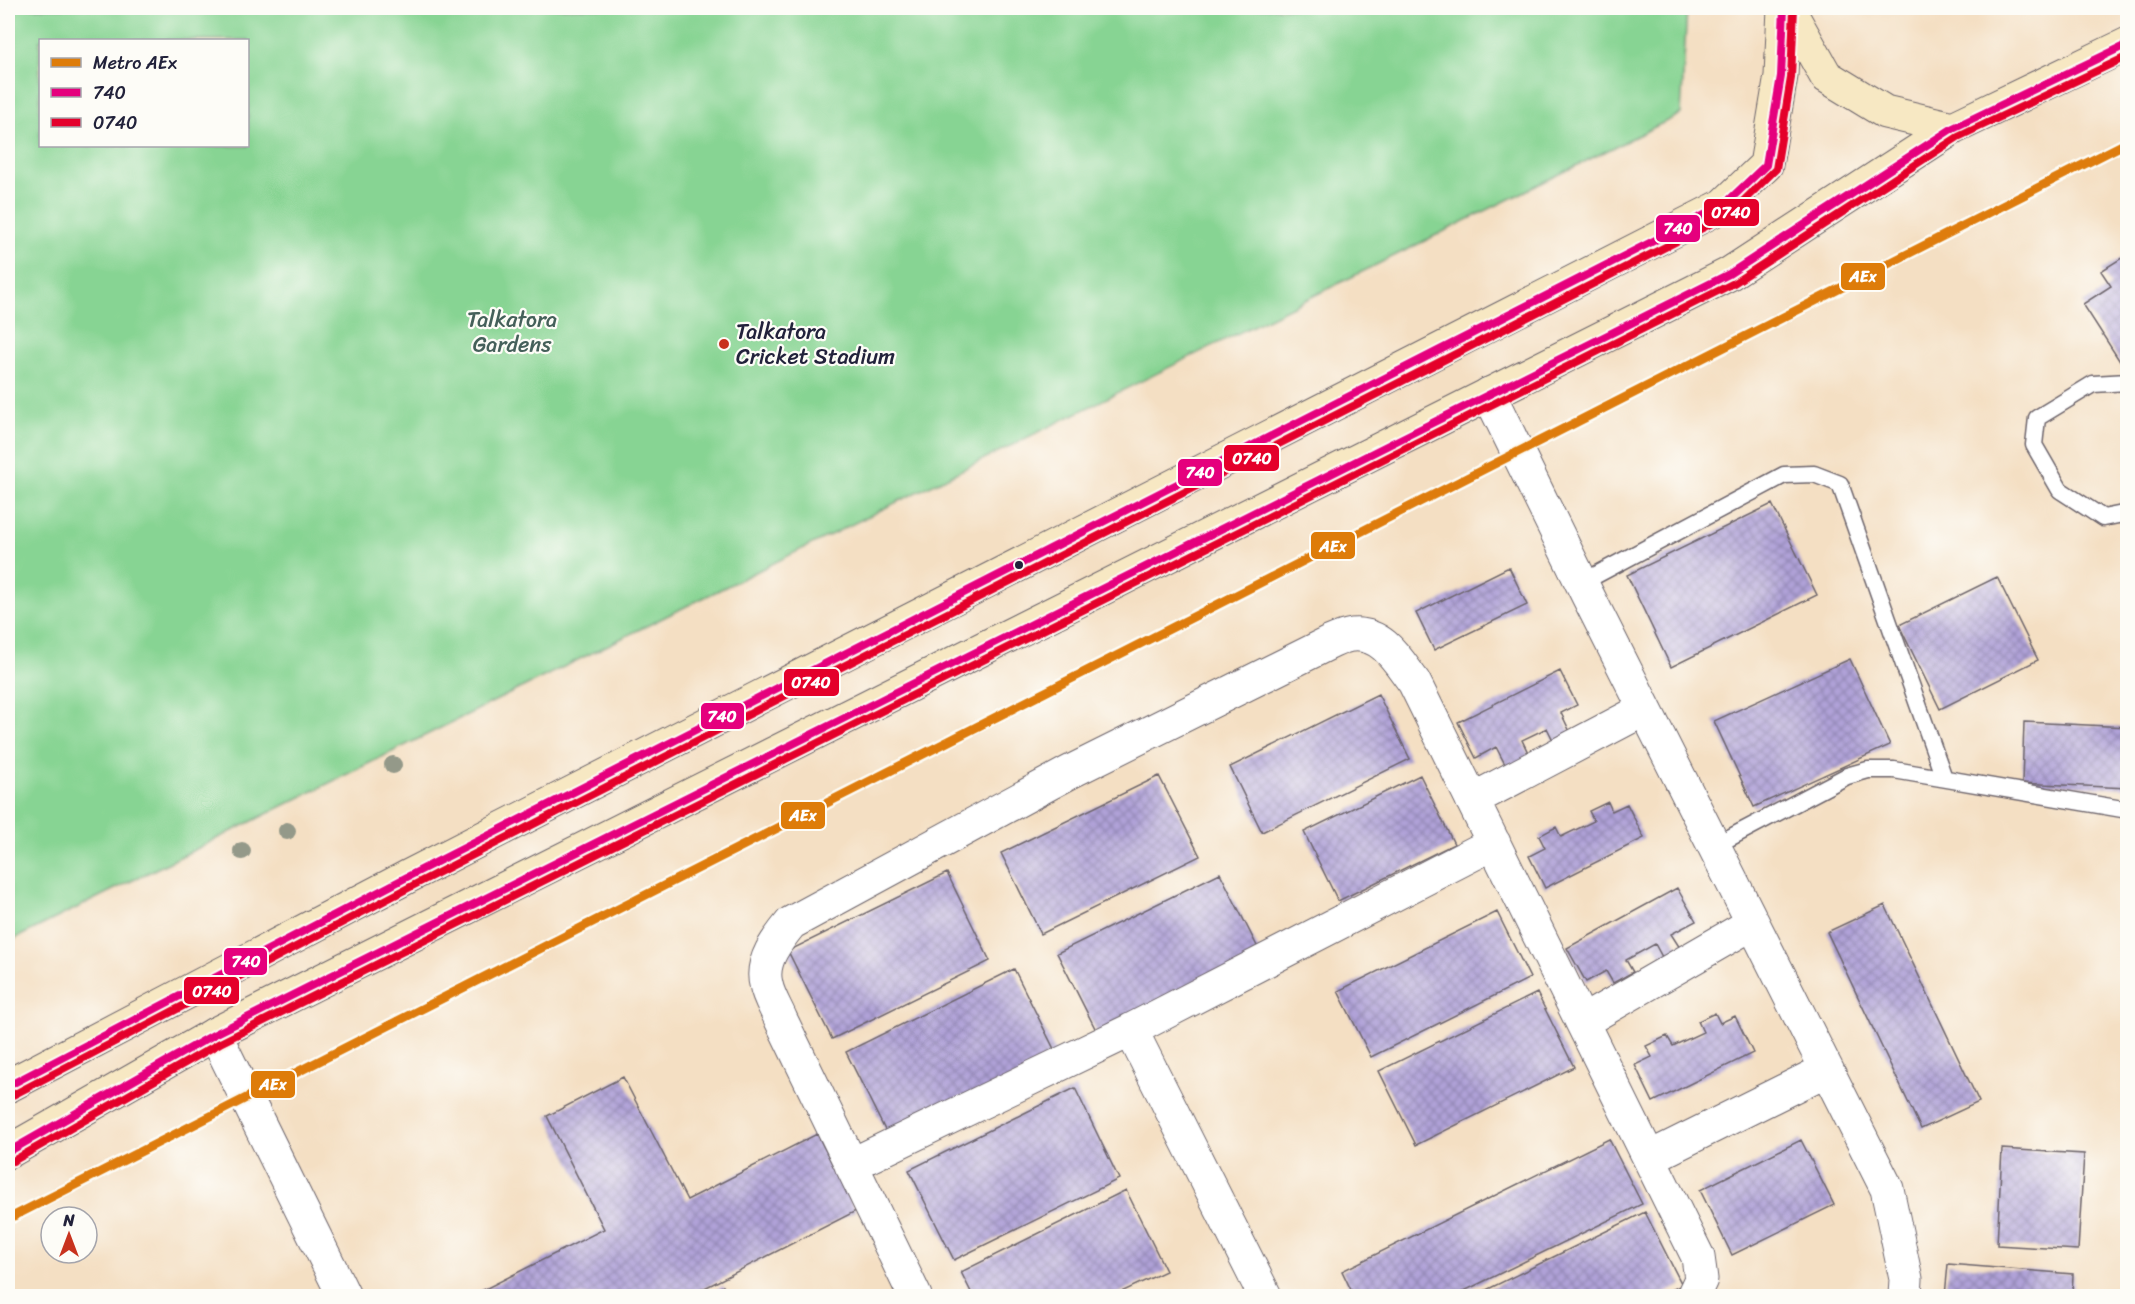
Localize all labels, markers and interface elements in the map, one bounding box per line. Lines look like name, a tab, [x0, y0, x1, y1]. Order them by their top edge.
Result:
legend	[39, 39, 249, 147]
text: Metro AEx	[93, 47, 178, 79]
text: 740	[93, 77, 126, 109]
text: 0740	[93, 107, 137, 139]
line badge: 0740	[1703, 198, 1760, 227]
text: 0740	[1711, 198, 1751, 227]
line badge: 740	[1655, 214, 1701, 243]
text: 740	[1663, 214, 1693, 243]
line badge: AEx	[1840, 262, 1886, 291]
text: AEx	[1848, 262, 1878, 291]
park label: Talkatora Gardens	[467, 300, 557, 364]
place label: Talkatora Cricket Stadium	[736, 312, 895, 376]
marker: Talkatora Cricket Stadium	[717, 337, 731, 351]
line badge: 0740	[1223, 444, 1280, 472]
text: 0740	[1232, 444, 1272, 473]
line badge: 740	[1177, 458, 1223, 487]
text: 740	[1185, 458, 1215, 487]
line badge: AEx	[1310, 531, 1356, 560]
text: AEx	[1318, 532, 1348, 561]
unlabelled marker	[1013, 559, 1025, 571]
line badge: 0740	[783, 668, 840, 697]
text: 0740	[791, 668, 831, 697]
line badge: 740	[700, 702, 745, 730]
text: 740	[707, 702, 737, 731]
line badge: AEx	[780, 801, 826, 830]
text: AEx	[788, 801, 818, 830]
line badge: 740	[223, 947, 268, 976]
text: 740	[231, 947, 261, 976]
line badge: 0740	[183, 976, 240, 1005]
text: 0740	[192, 977, 232, 1006]
line badge: AEx	[250, 1070, 296, 1099]
text: AEx	[258, 1070, 288, 1099]
north arrow	[39, 1205, 99, 1265]
text: N	[62, 1206, 75, 1235]

